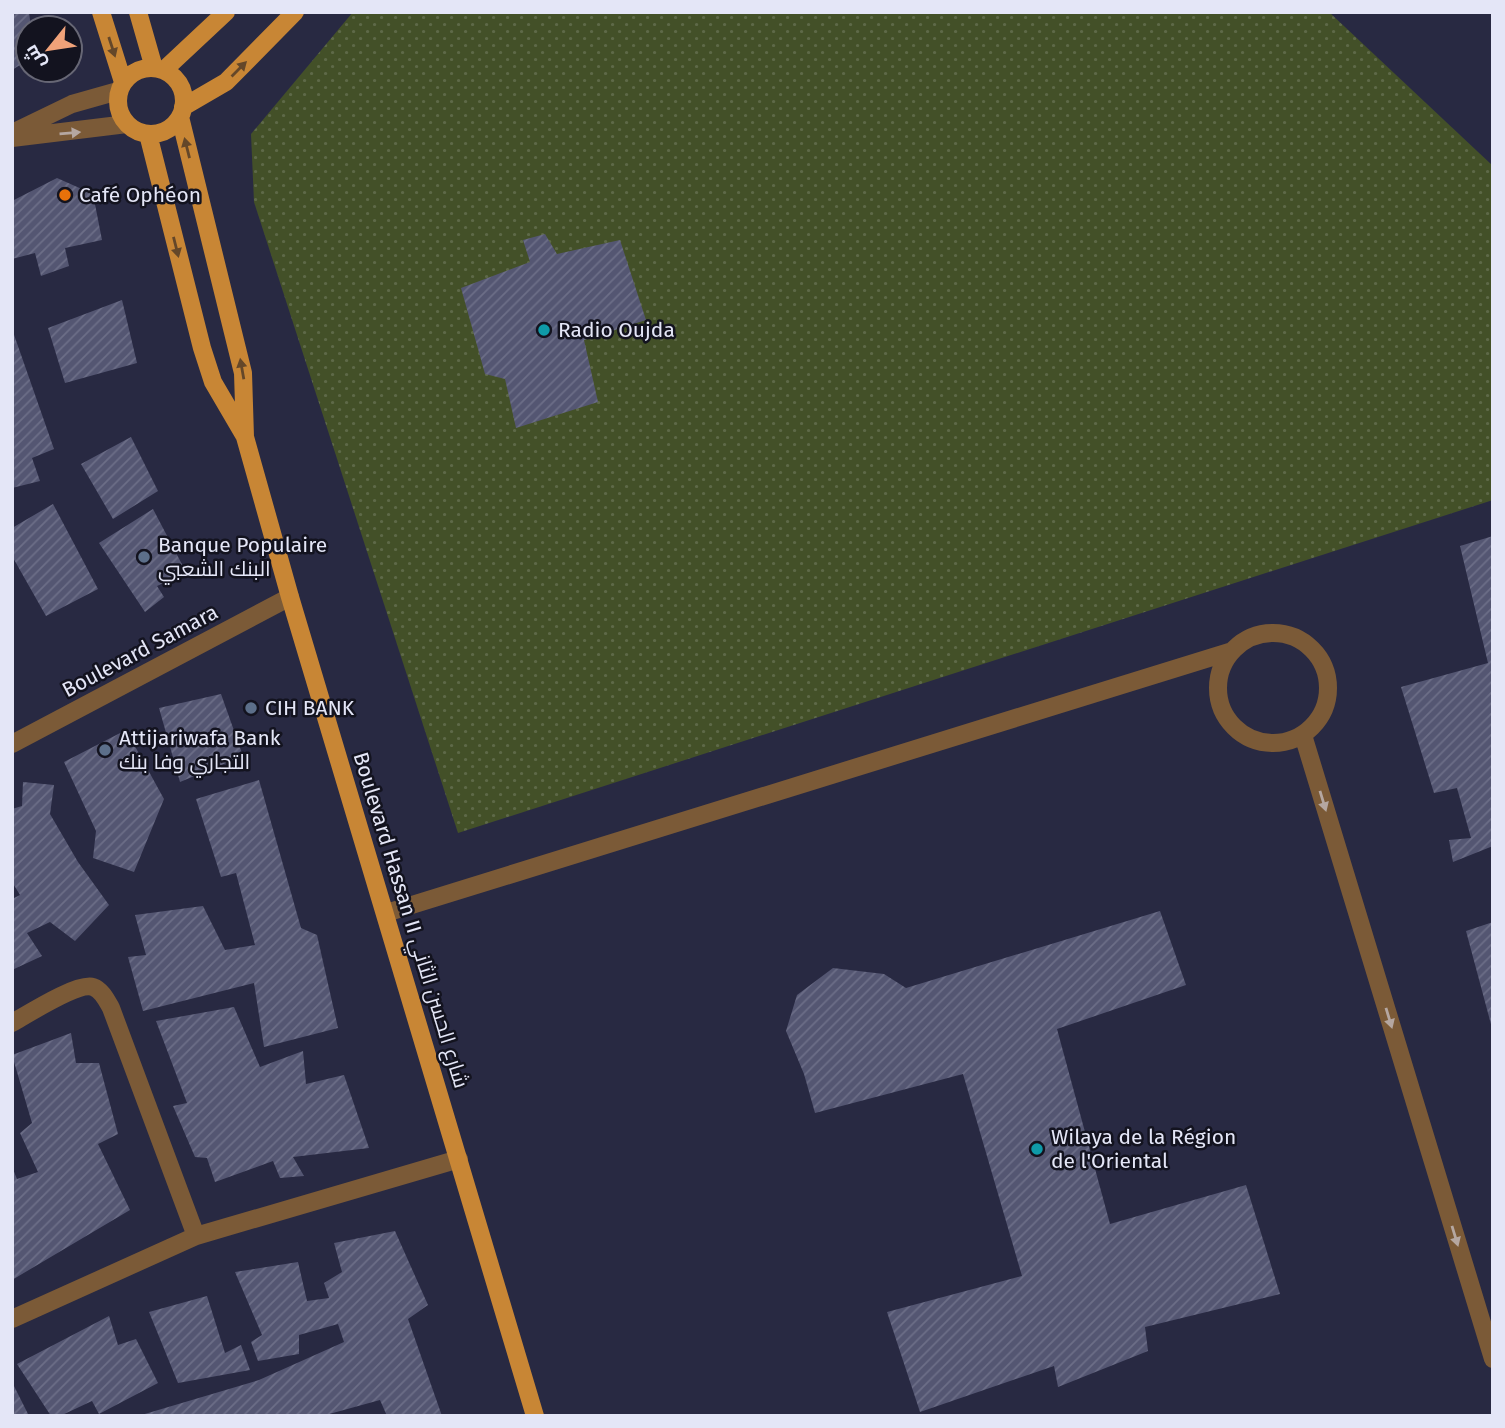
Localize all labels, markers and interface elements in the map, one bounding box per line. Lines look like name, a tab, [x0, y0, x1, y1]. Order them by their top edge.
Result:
north arrow	[14, 14, 84, 84]
one-way arrow	[108, 37, 118, 58]
text: ش	[19, 41, 51, 74]
one-way arrow	[231, 61, 247, 77]
one-way arrow	[59, 127, 81, 138]
one-way arrow	[181, 137, 192, 159]
place label: Café Ophéon	[79, 182, 201, 208]
marker: Café Ophéon	[57, 187, 73, 203]
one-way arrow	[171, 237, 182, 259]
place label: Radio Oujda	[558, 317, 675, 343]
marker: Radio Oujda	[536, 322, 552, 338]
one-way arrow	[236, 358, 247, 380]
place label: Banque Populaire البنك الشعبي	[158, 532, 327, 585]
marker: Banque Populaire البنك الشعبي	[136, 549, 152, 565]
street label: Boulevard Samara	[58, 599, 222, 703]
place label: CIH BANK	[265, 695, 355, 721]
marker: CIH BANK	[243, 700, 259, 716]
place label: Attijariwafa Bank التجاري وفا بنك	[119, 725, 281, 778]
marker: Attijariwafa Bank التجاري وفا بنك	[97, 742, 113, 758]
street label: Boulevard Hassan II شارع الحسن الثاني	[345, 749, 475, 1092]
one-way arrow	[1318, 790, 1328, 811]
one-way arrow	[1384, 1008, 1394, 1029]
place label: Wilaya de la Région de l'Oriental	[1051, 1124, 1236, 1174]
marker: Wilaya de la Région de l'Oriental	[1029, 1141, 1045, 1157]
one-way arrow	[1450, 1226, 1460, 1247]

